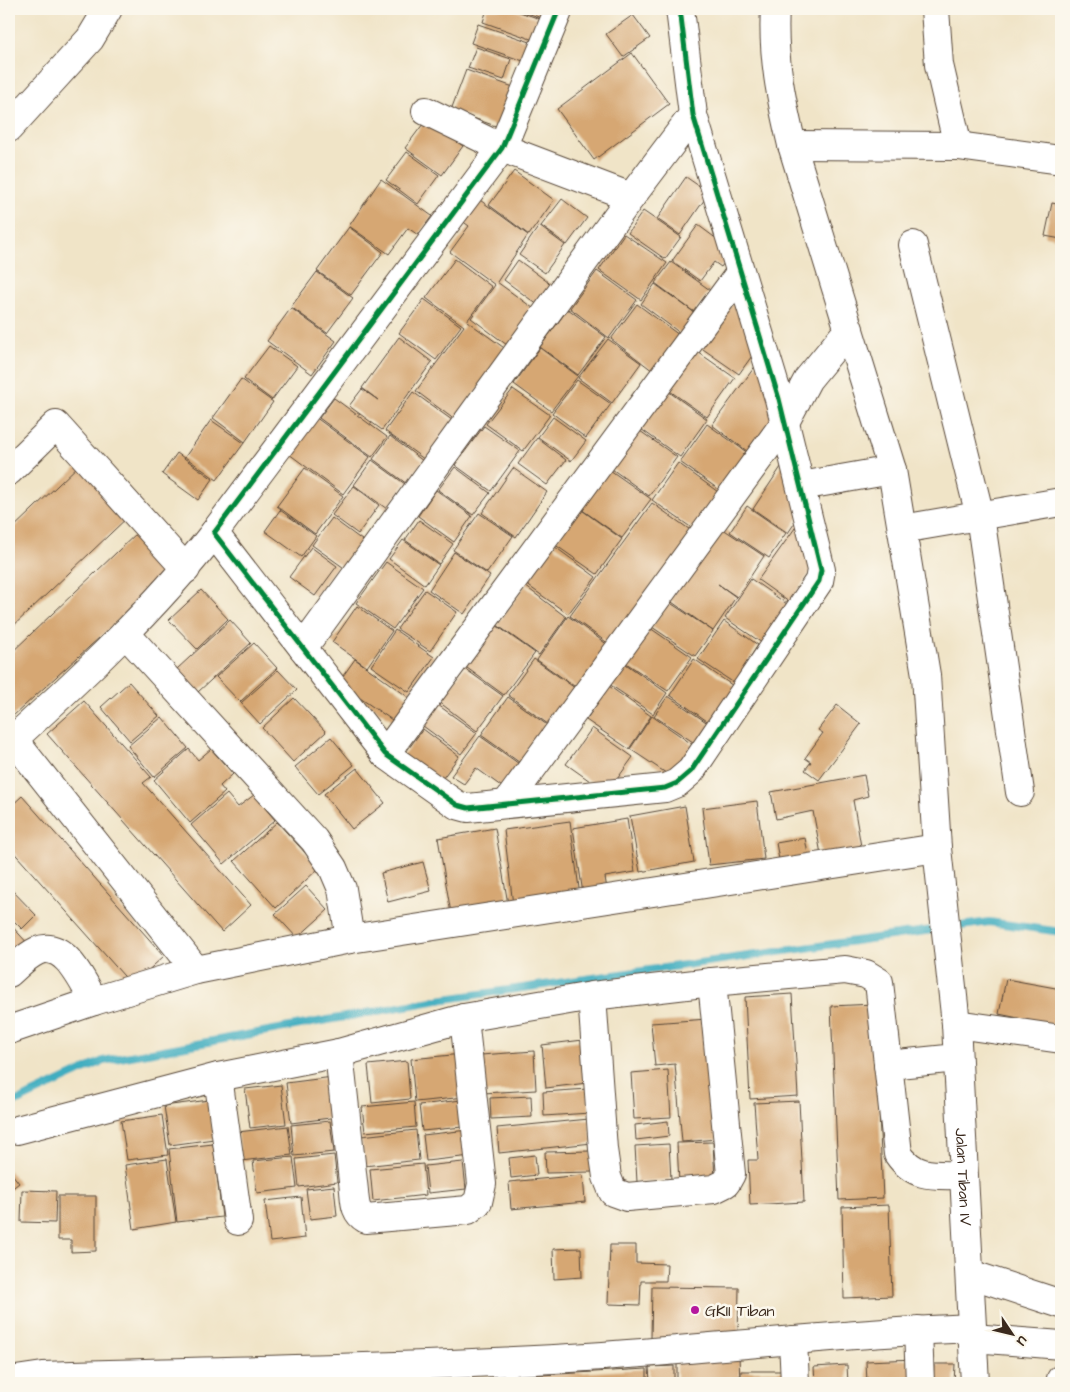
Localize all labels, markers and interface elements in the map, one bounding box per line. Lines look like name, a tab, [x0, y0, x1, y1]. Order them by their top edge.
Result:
street label: Jalan Tiban IV	[950, 1128, 977, 1227]
place label: GKII Tiban	[705, 1300, 775, 1322]
marker: GKII Tiban	[689, 1304, 701, 1316]
north arrow	[988, 1310, 1038, 1360]
text: U	[1011, 1332, 1032, 1350]

